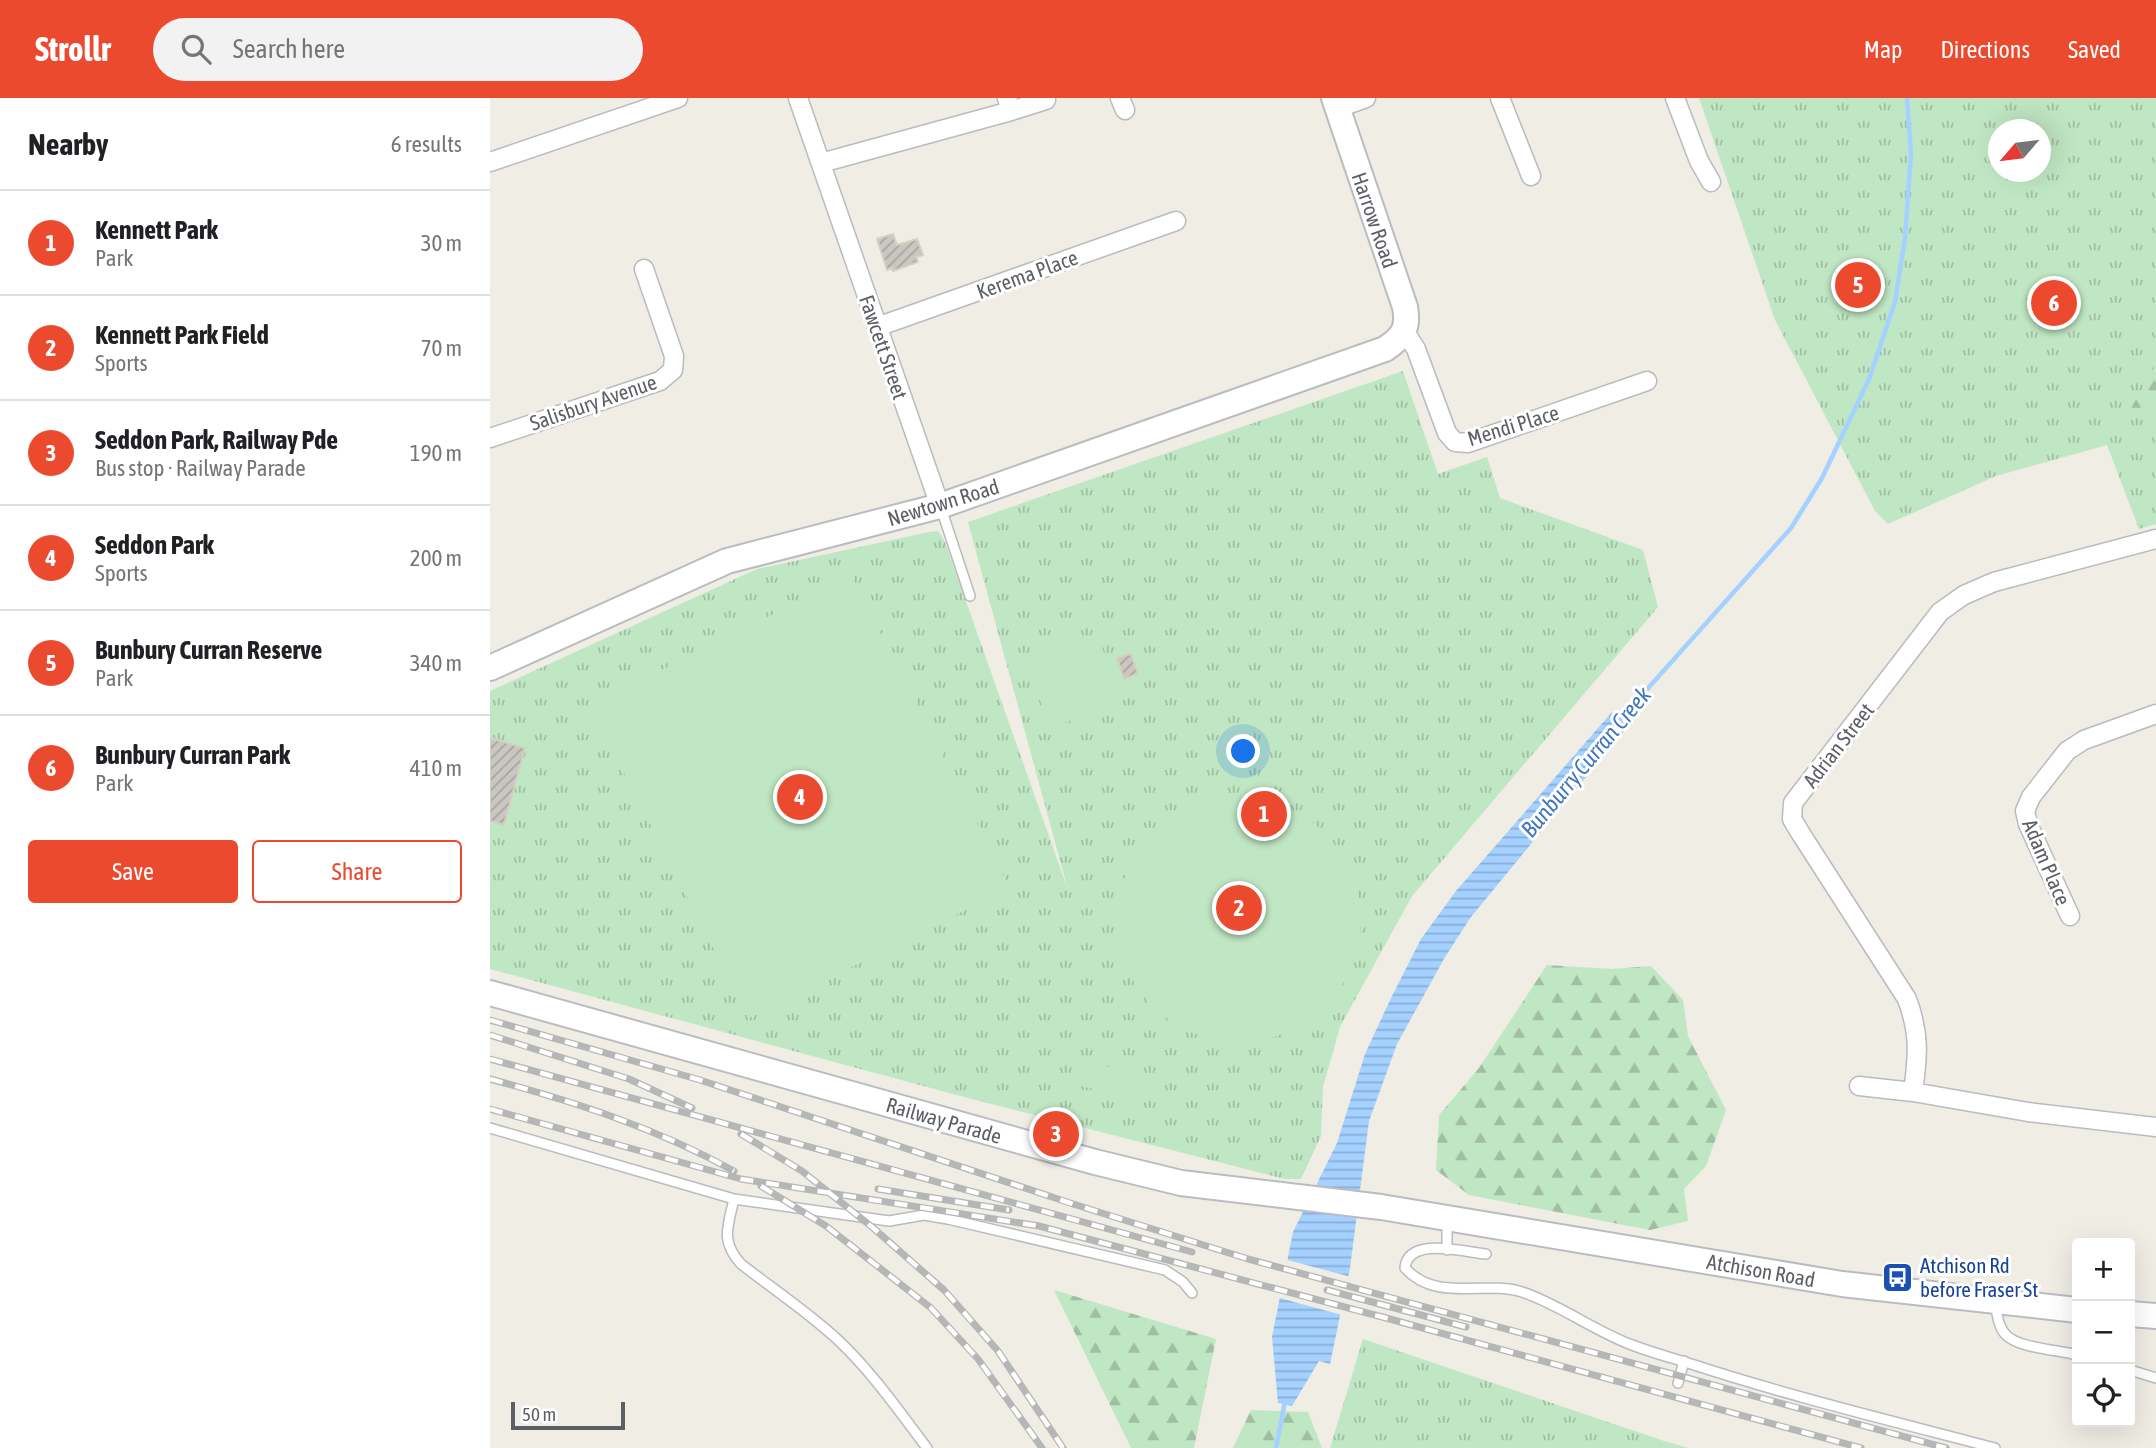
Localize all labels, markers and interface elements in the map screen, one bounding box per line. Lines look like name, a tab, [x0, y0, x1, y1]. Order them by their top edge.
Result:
search box	[153, 18, 643, 81]
text: Strollr	[35, 30, 111, 68]
icon: search	[177, 30, 215, 68]
text: Search here	[233, 34, 345, 64]
text: Map	[1864, 36, 1902, 63]
text: Directions	[1940, 36, 2030, 63]
text: Saved	[2068, 36, 2121, 63]
north arrow	[1988, 119, 2051, 182]
text: Nearby	[28, 127, 108, 161]
text: 6 results	[391, 131, 462, 157]
street label: Harrow Road	[1347, 169, 1403, 271]
text: Kennett Park	[95, 215, 218, 245]
text: 1	[46, 230, 56, 256]
text: 30 m	[421, 230, 462, 256]
text: Park	[95, 245, 133, 271]
street label: Kerema Place	[973, 245, 1081, 303]
pin: 5	[1835, 259, 1881, 311]
pin: 6	[2031, 277, 2077, 329]
street label: Fawcett Street	[855, 292, 913, 402]
text: Kennett Park Field	[95, 320, 269, 350]
text: 2	[46, 335, 56, 361]
text: 70 m	[421, 335, 462, 361]
text: Sports	[95, 350, 148, 376]
street label: Salisbury Avenue	[527, 369, 659, 435]
street label: Mendi Place	[1464, 400, 1562, 450]
text: Seddon Park, Railway Pde	[95, 425, 338, 455]
text: 3	[46, 440, 56, 466]
text: 190 m	[410, 440, 462, 466]
text: Bus stop · Railway Parade	[95, 455, 306, 481]
street label: Newtown Road	[884, 474, 1002, 530]
text: Seddon Park	[95, 530, 214, 560]
text: 4	[46, 545, 56, 571]
text: 200 m	[410, 545, 462, 571]
text: Sports	[95, 560, 148, 586]
text: Bunbury Curran Reserve	[95, 635, 322, 665]
text: 5	[46, 650, 56, 676]
text: 340 m	[410, 650, 462, 676]
text: Park	[95, 665, 133, 691]
water label: Bunburry Curran Creek	[1516, 681, 1657, 842]
street label: Adrian Street	[1798, 698, 1878, 792]
your location	[1226, 734, 1260, 768]
text: Bunbury Curran Park	[95, 740, 290, 770]
text: 6	[46, 755, 56, 781]
text: 410 m	[410, 755, 462, 781]
text: Park	[95, 770, 133, 796]
pin: 4	[777, 771, 823, 823]
pin: 1	[1241, 788, 1287, 840]
street label: Adam Place	[2018, 815, 2076, 909]
button: Save	[28, 840, 238, 903]
button: Share	[252, 840, 462, 903]
pin: 2	[1216, 882, 1262, 934]
street label: Railway Parade	[884, 1092, 1004, 1148]
pin: 3	[1033, 1108, 1079, 1160]
map controls	[2072, 1238, 2135, 1427]
button: +	[2072, 1238, 2135, 1301]
street label: Atchison Road	[1705, 1249, 1817, 1291]
place label: Atchison Rd before Fraser St	[1920, 1253, 2038, 1301]
bus stop icon: Atchison Rd before Fraser St	[1880, 1260, 1914, 1294]
button: −	[2072, 1301, 2135, 1364]
button: locate	[2072, 1364, 2135, 1427]
scale bar	[511, 1399, 625, 1431]
text: 50 m	[522, 1403, 556, 1425]

